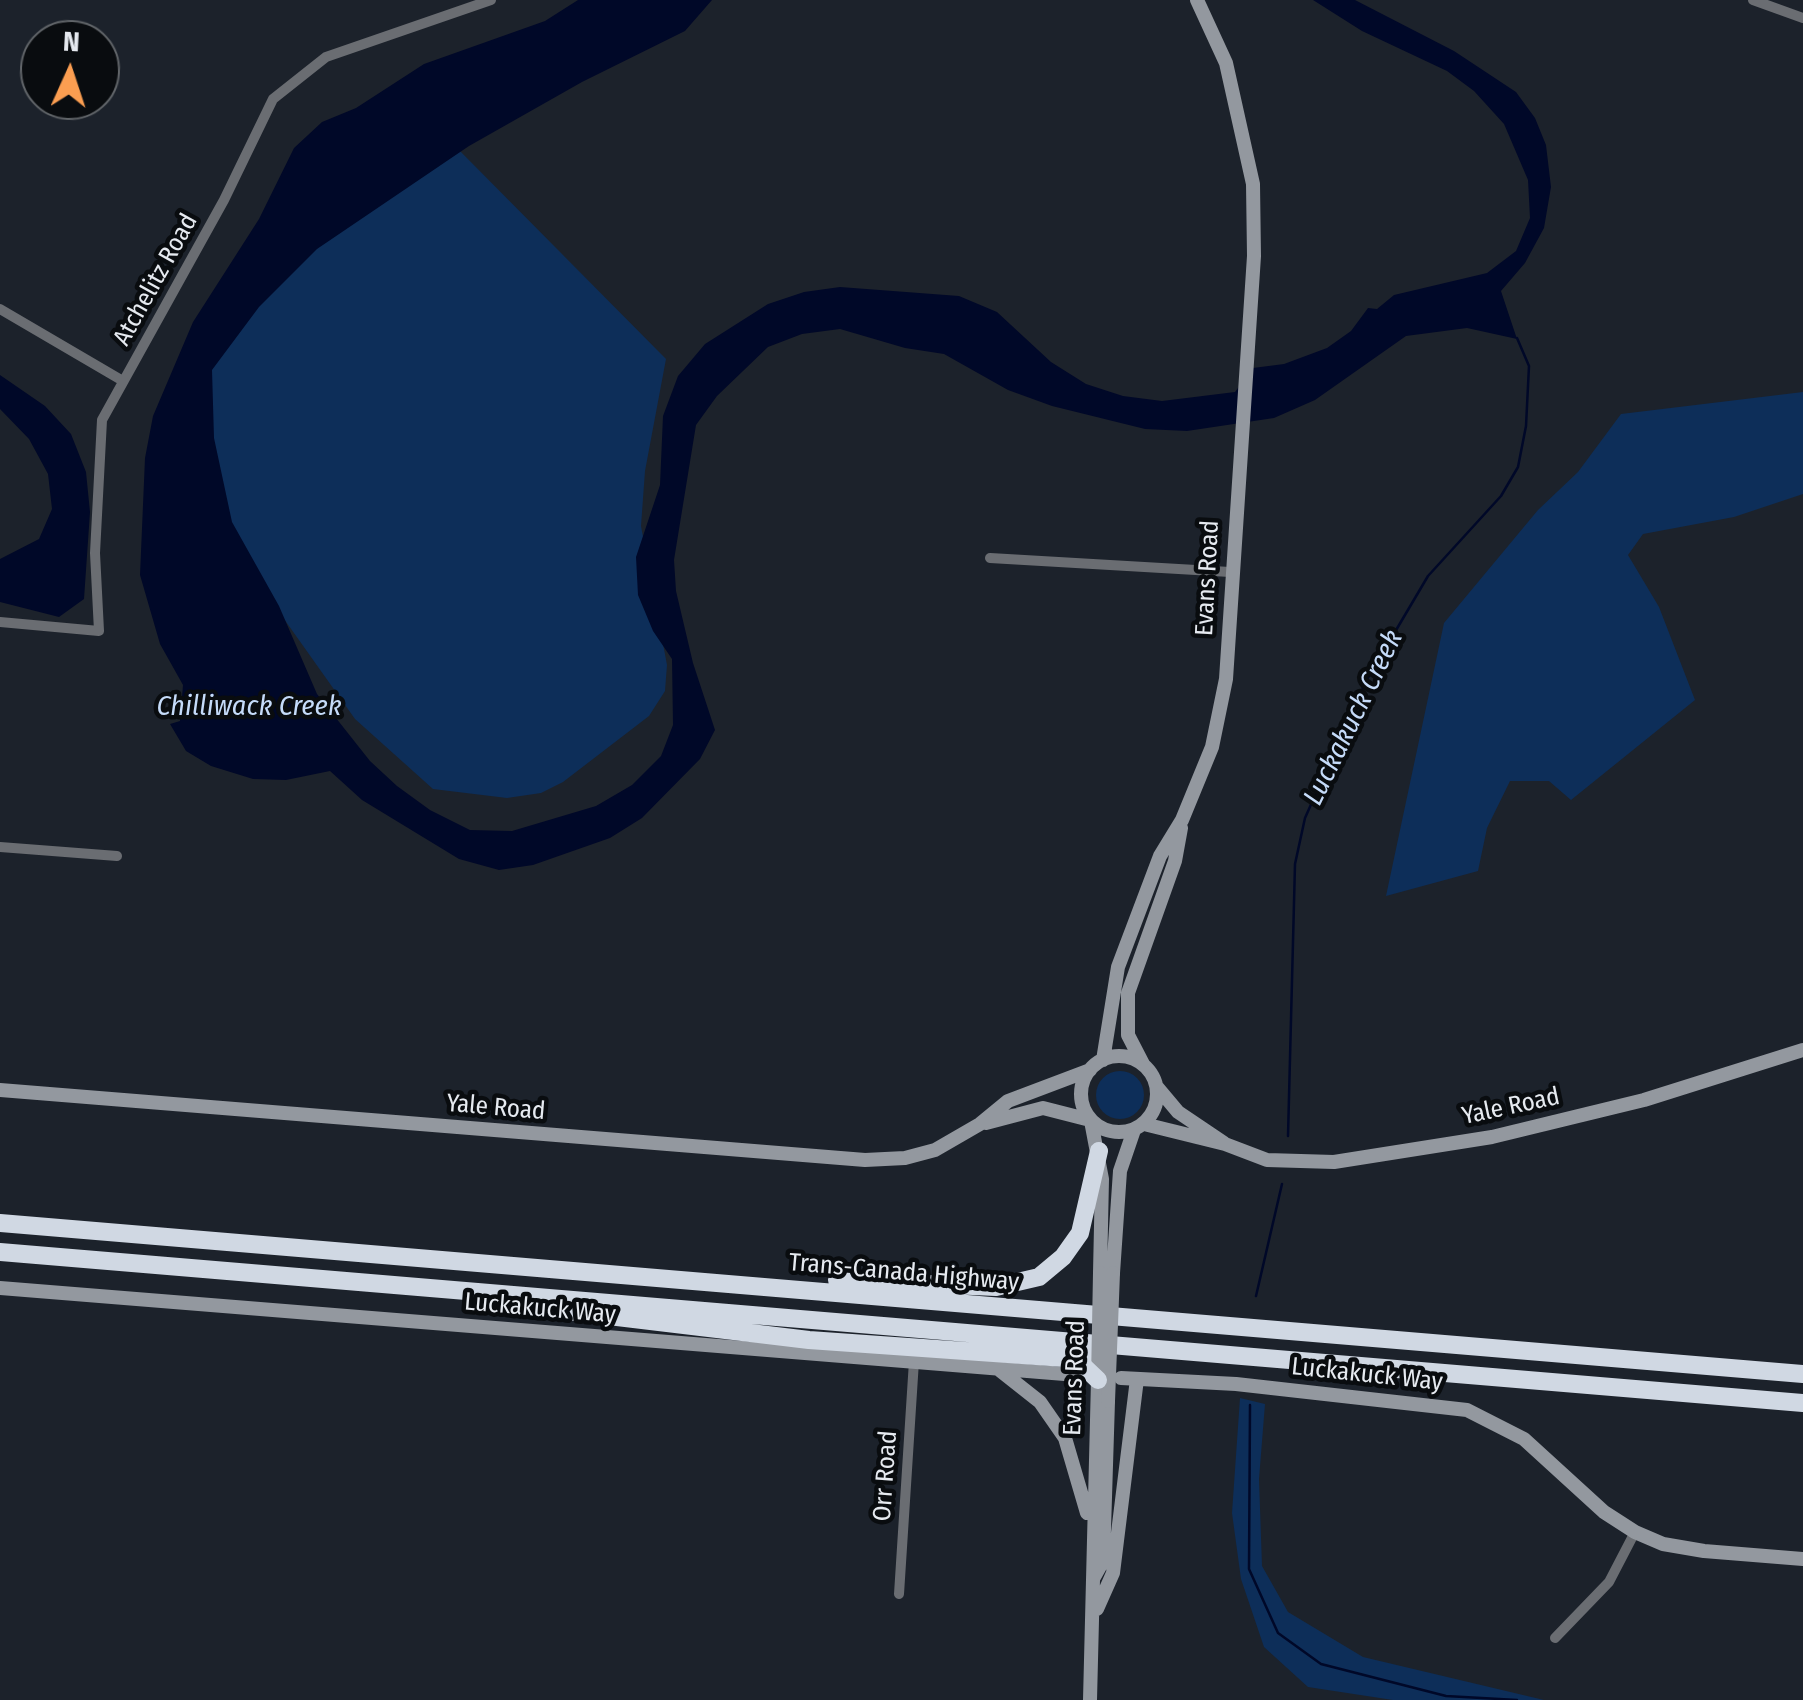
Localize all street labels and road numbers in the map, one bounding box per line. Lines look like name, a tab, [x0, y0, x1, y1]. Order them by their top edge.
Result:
street label: Atchelitz Road	[108, 209, 204, 351]
street label: Evans Road	[1190, 519, 1226, 637]
street label: Yale Road	[1459, 1082, 1563, 1132]
street label: Yale Road	[445, 1089, 547, 1127]
street label: Trans-Canada Highway	[788, 1248, 1020, 1298]
street label: Luckakuck Way	[463, 1287, 617, 1331]
street label: Evans Road	[1058, 1320, 1092, 1436]
street label: Luckakuck Way	[1290, 1352, 1444, 1398]
street label: Orr Road	[868, 1430, 904, 1522]

